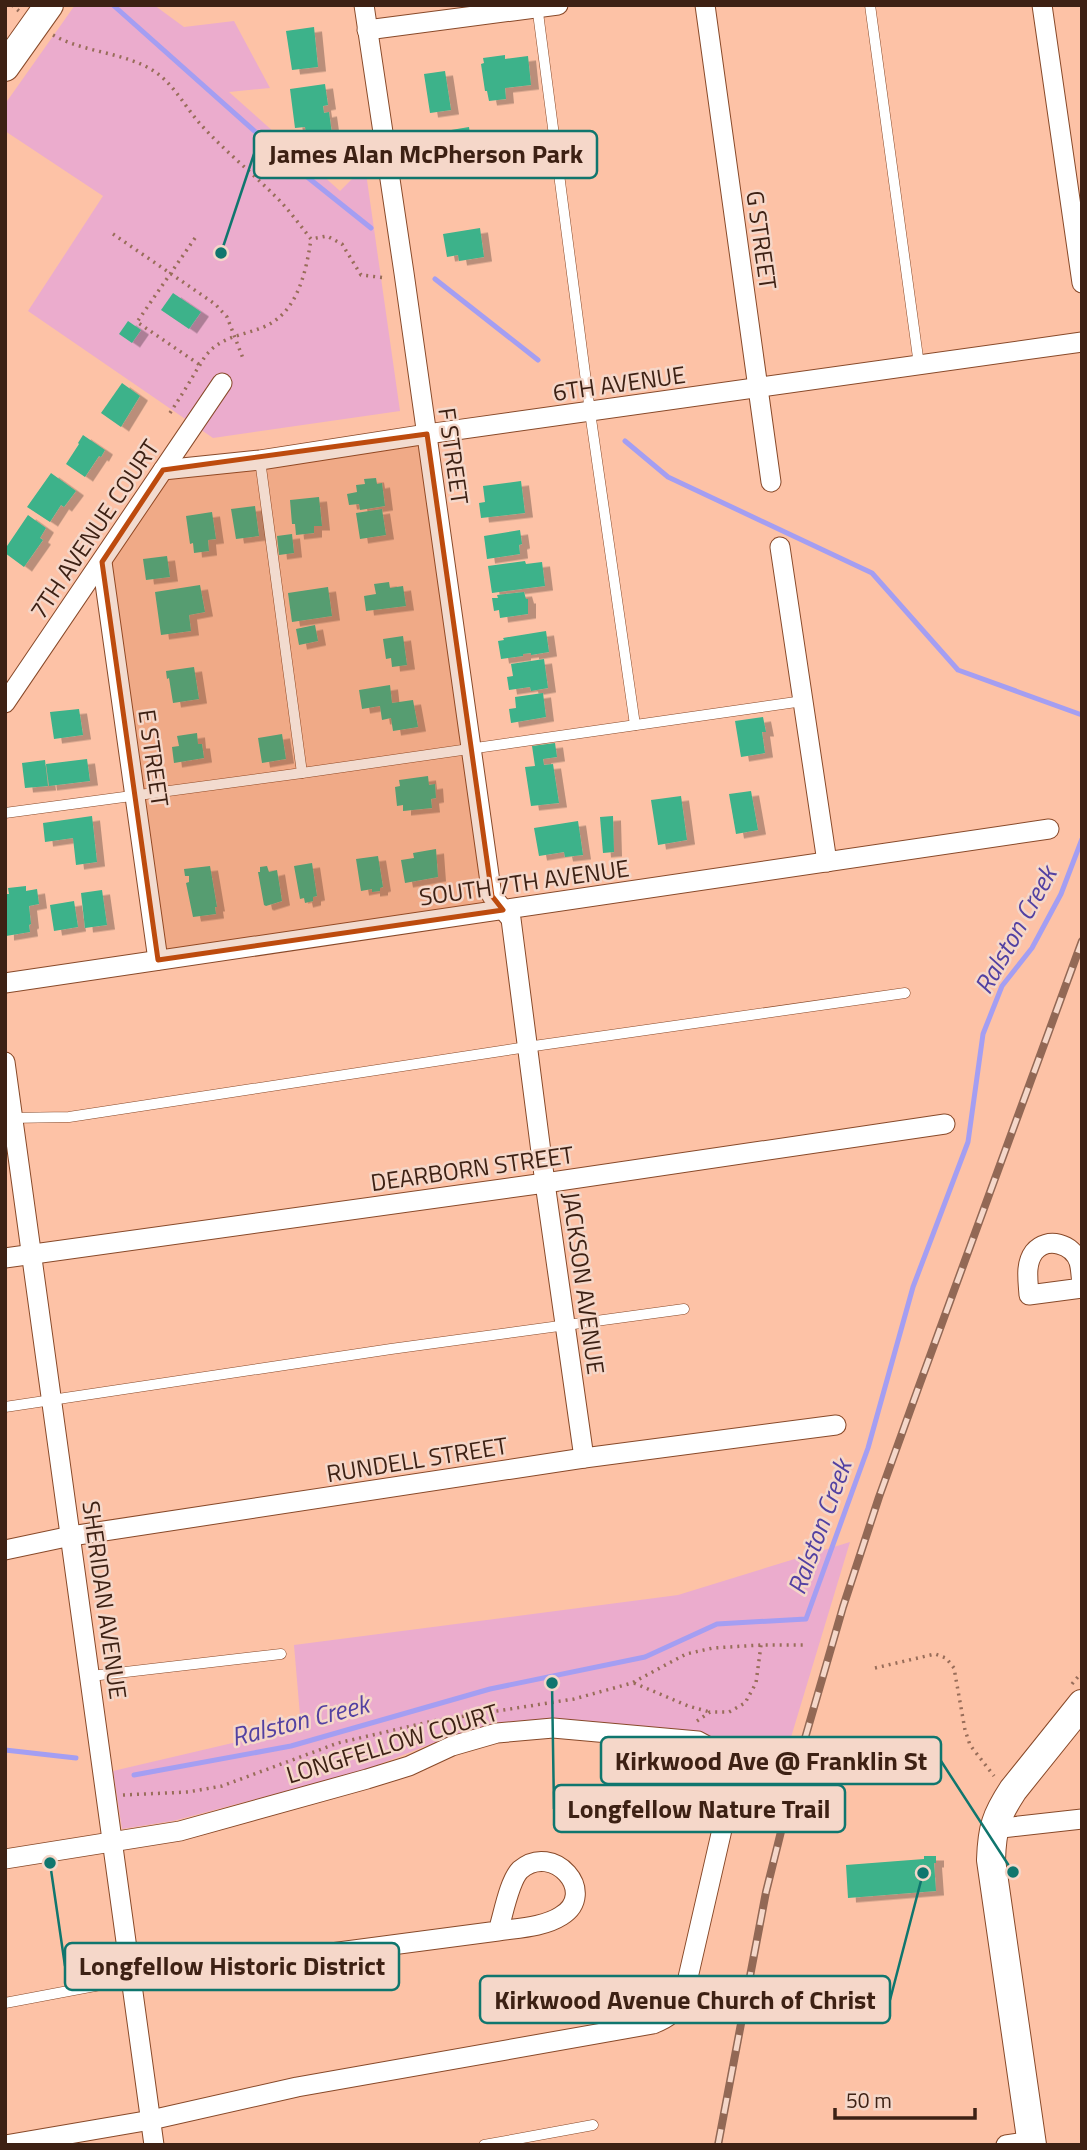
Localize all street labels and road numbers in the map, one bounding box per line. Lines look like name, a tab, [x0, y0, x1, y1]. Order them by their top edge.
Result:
street label: G STREET	[737, 188, 787, 292]
street label: 6TH AVENUE	[550, 356, 688, 410]
street label: F STREET	[429, 405, 479, 507]
street label: 7TH AVENUE COURT	[20, 432, 168, 626]
street label: E STREET	[129, 707, 179, 809]
street label: SOUTH 7TH AVENUE	[417, 849, 631, 915]
street label: DEARBORN STREET	[368, 1136, 576, 1200]
street label: JACKSON AVENUE	[553, 1189, 615, 1377]
street label: RUNDELL STREET	[324, 1427, 511, 1491]
street label: SHERIDAN AVENUE	[73, 1498, 137, 1702]
street label: LONGFELLOW COURT	[282, 1694, 503, 1792]

